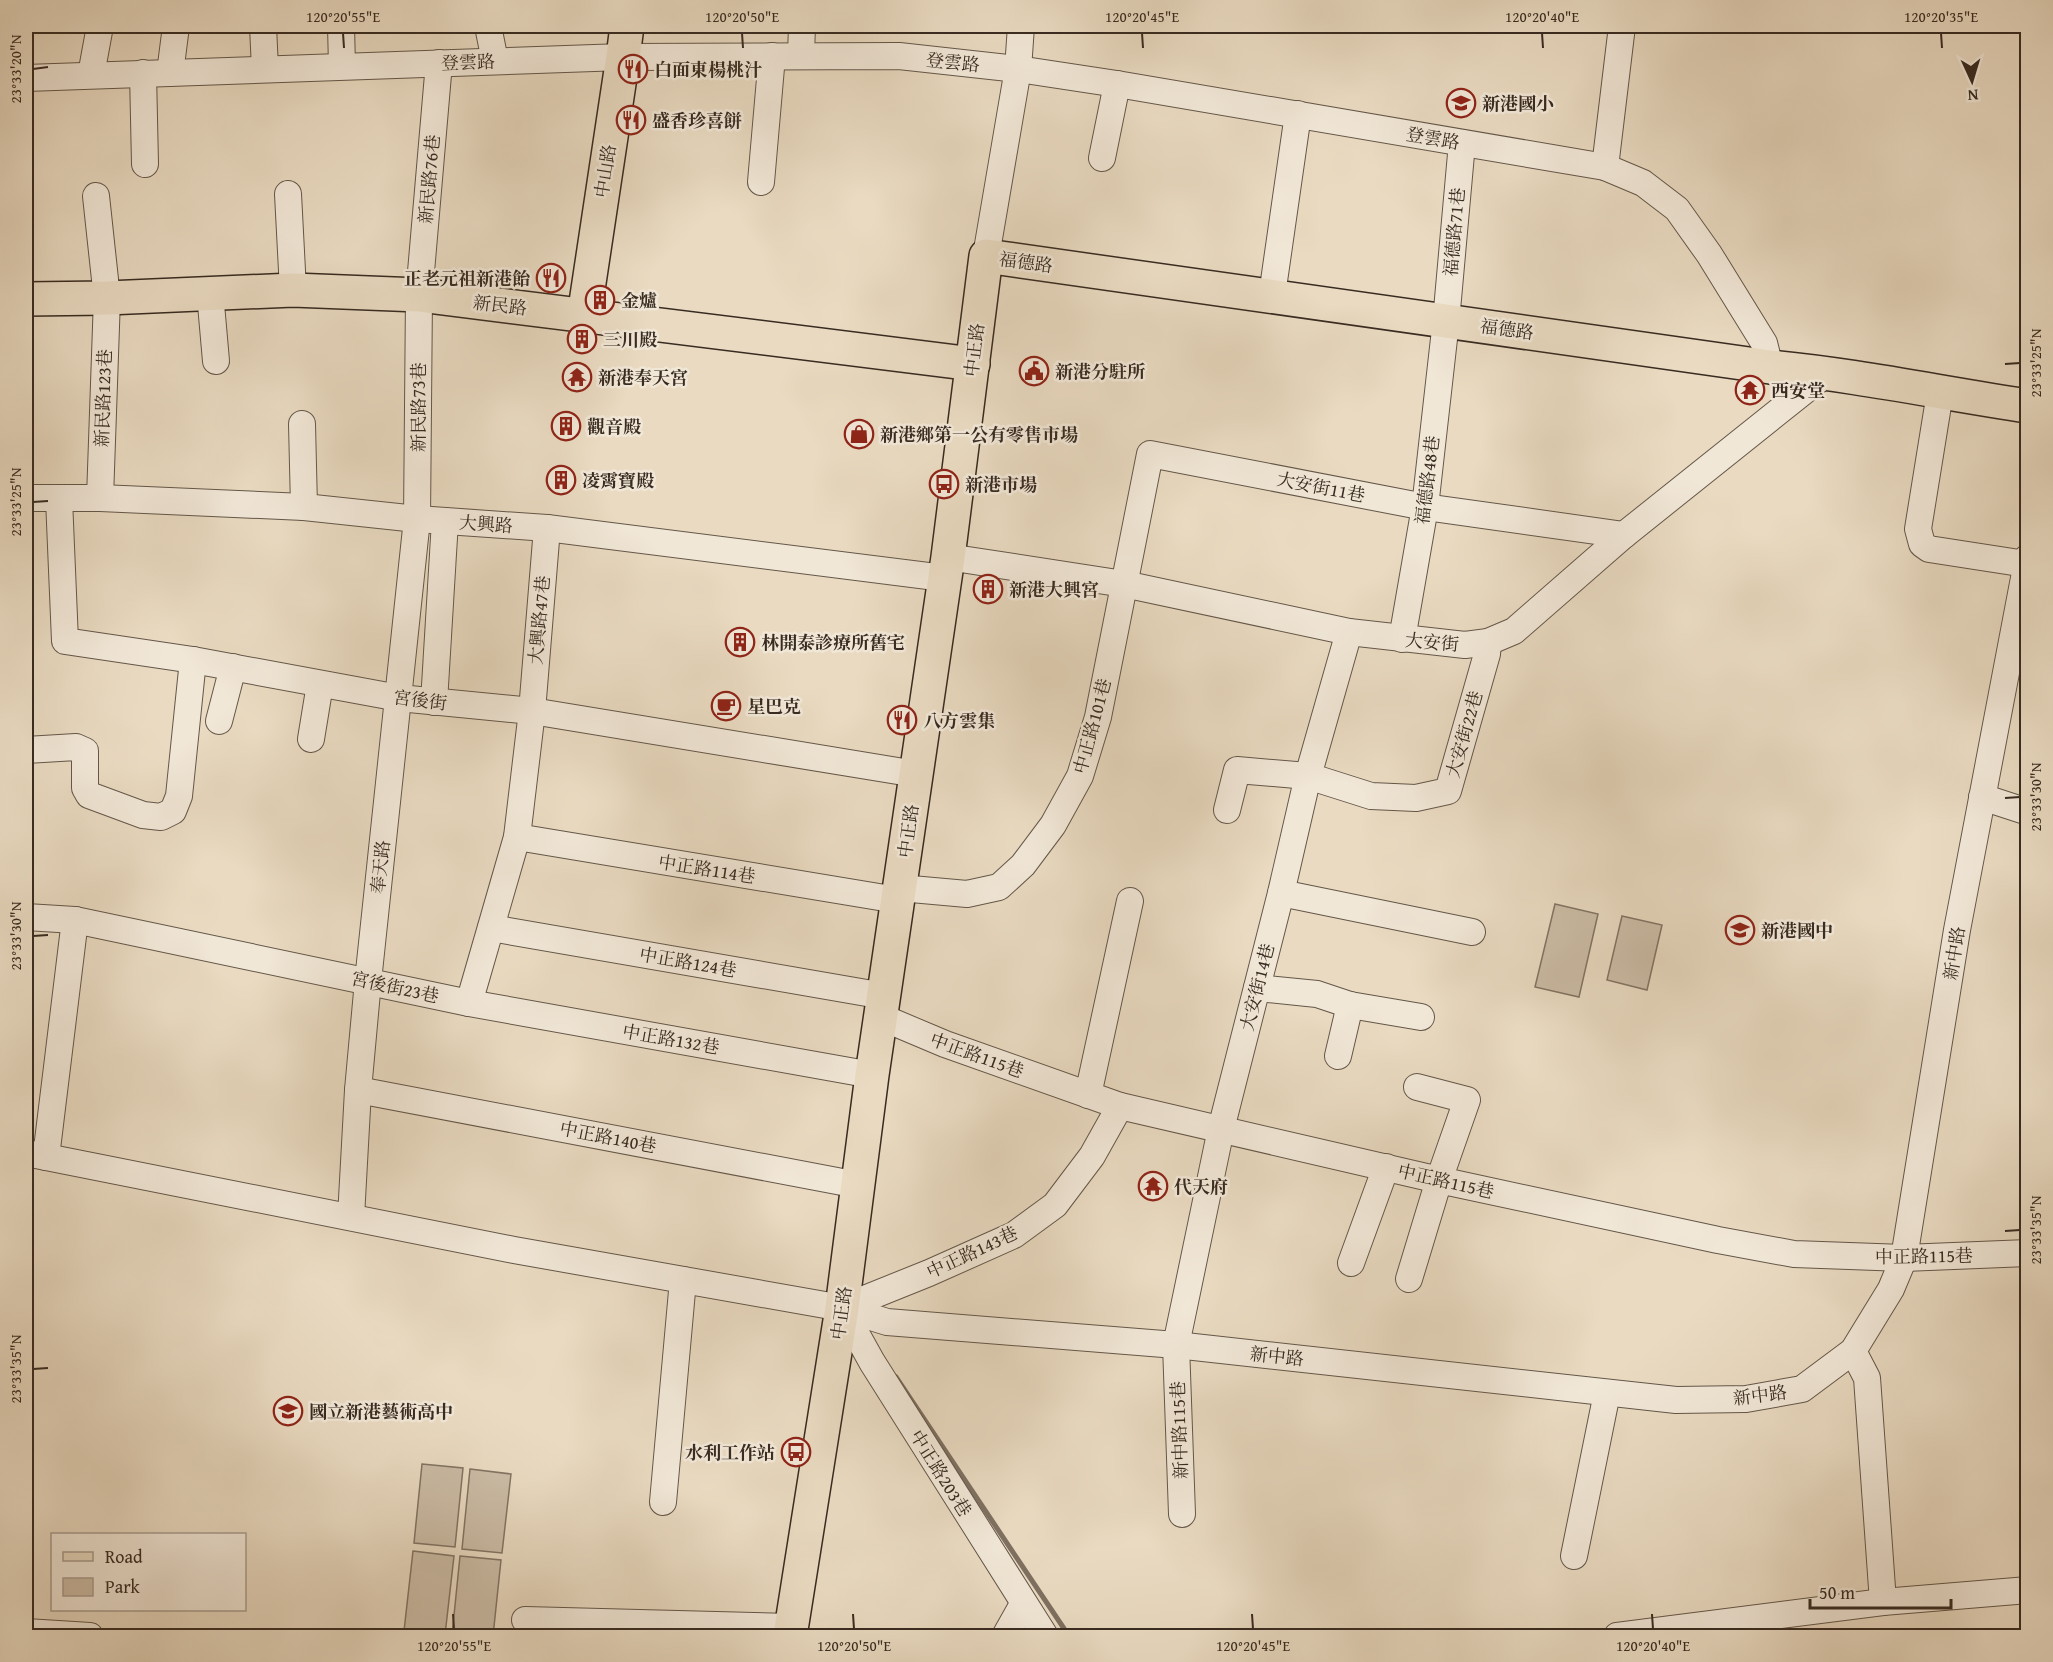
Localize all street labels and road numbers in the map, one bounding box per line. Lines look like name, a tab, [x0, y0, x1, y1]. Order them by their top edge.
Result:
street label: 登雲路	[925, 46, 981, 78]
street label: 登雲路	[441, 48, 495, 76]
street label: 登雲路	[1404, 120, 1462, 156]
street label: 新民路76巷	[412, 133, 446, 225]
street label: 中山路	[587, 142, 623, 200]
street label: 福德路71巷	[1437, 186, 1471, 278]
street label: 福德路	[997, 245, 1055, 279]
street label: 新民路	[472, 288, 528, 322]
street label: 福德路	[1478, 312, 1536, 346]
street label: 中正路	[957, 322, 991, 378]
street label: 新民路123巷	[88, 349, 118, 447]
street label: 新民路73巷	[405, 362, 432, 452]
street label: 福德路48巷	[1408, 434, 1446, 526]
street label: 大安街11巷	[1275, 465, 1367, 509]
street label: 大興路	[458, 509, 514, 539]
street label: 大興路47巷	[522, 574, 556, 666]
street label: 大安街	[1404, 626, 1460, 658]
street label: 中正路101巷	[1066, 675, 1118, 777]
street label: 宮後街	[392, 683, 448, 717]
street label: 大安街22巷	[1439, 687, 1489, 781]
street label: 中正路	[891, 802, 925, 860]
street label: 奉天路	[364, 839, 396, 895]
street label: 中正路114巷	[656, 848, 758, 890]
street label: 新中路	[1936, 924, 1972, 982]
street label: 中正路124巷	[637, 940, 739, 984]
street label: 大安街14巷	[1233, 940, 1281, 1034]
street label: 宮後街23巷	[348, 965, 442, 1009]
street label: 中正路132巷	[620, 1017, 722, 1061]
street label: 中正路115巷	[926, 1026, 1028, 1084]
street label: 中正路140巷	[557, 1114, 659, 1160]
street label: 中正路115巷	[1395, 1157, 1497, 1205]
street label: 中正路143巷	[922, 1219, 1022, 1285]
street label: 中正路115巷	[1875, 1242, 1973, 1270]
street label: 中正路	[824, 1284, 858, 1342]
street label: 新中路	[1249, 1340, 1305, 1372]
street label: 新中路	[1732, 1378, 1788, 1412]
street label: 新中路115巷	[1164, 1381, 1194, 1479]
street label: 中正路203巷	[904, 1424, 978, 1522]

